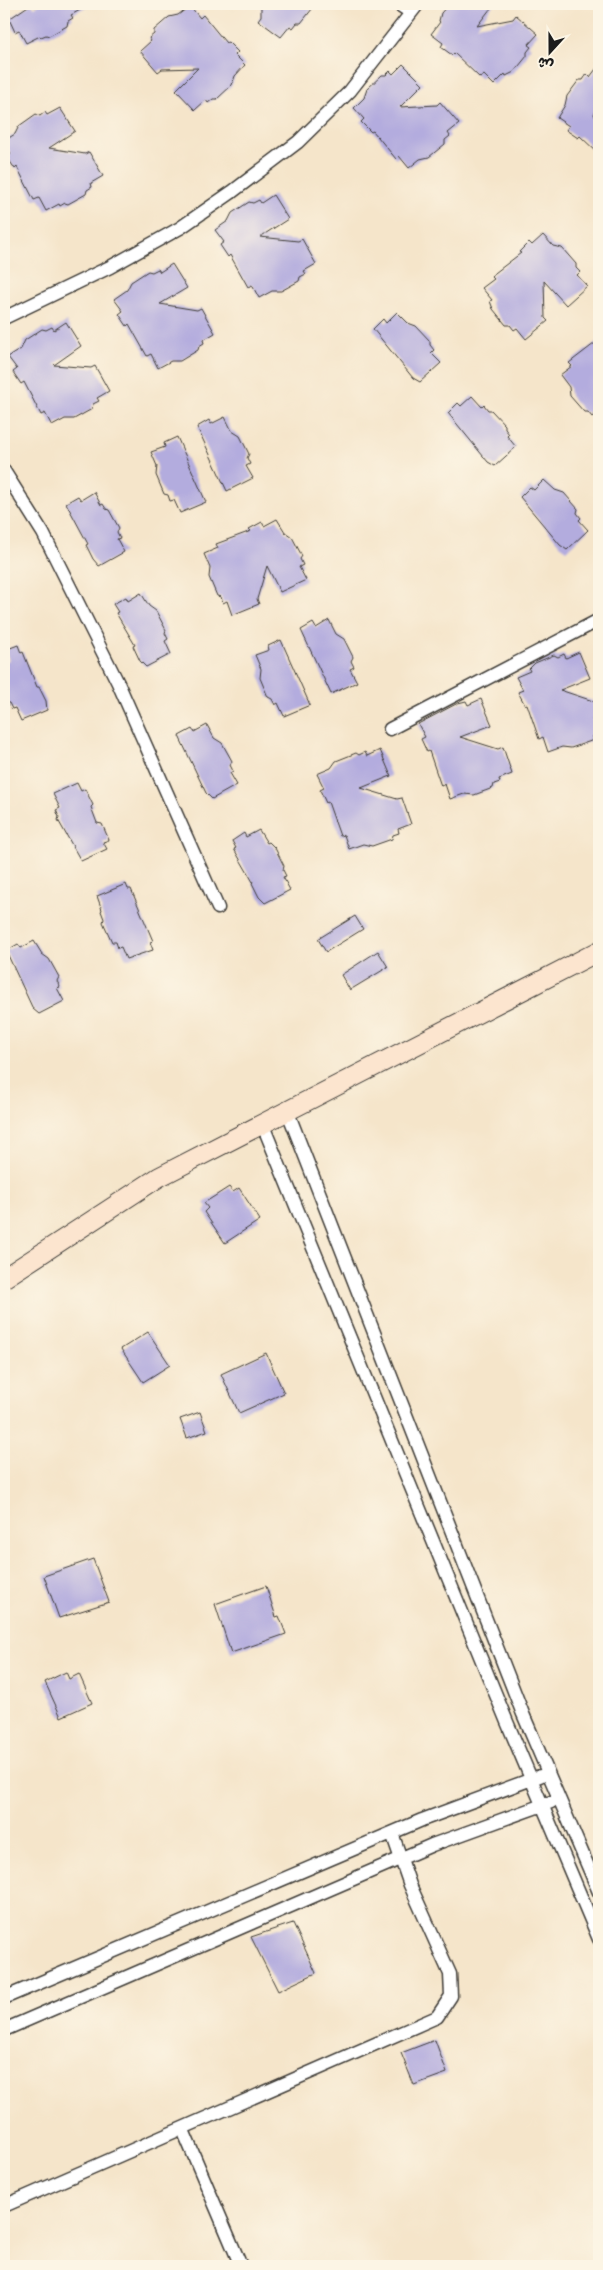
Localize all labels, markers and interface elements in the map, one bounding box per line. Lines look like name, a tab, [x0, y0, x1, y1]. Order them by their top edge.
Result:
north arrow	[526, 28, 576, 78]
text: ش	[535, 51, 556, 75]

